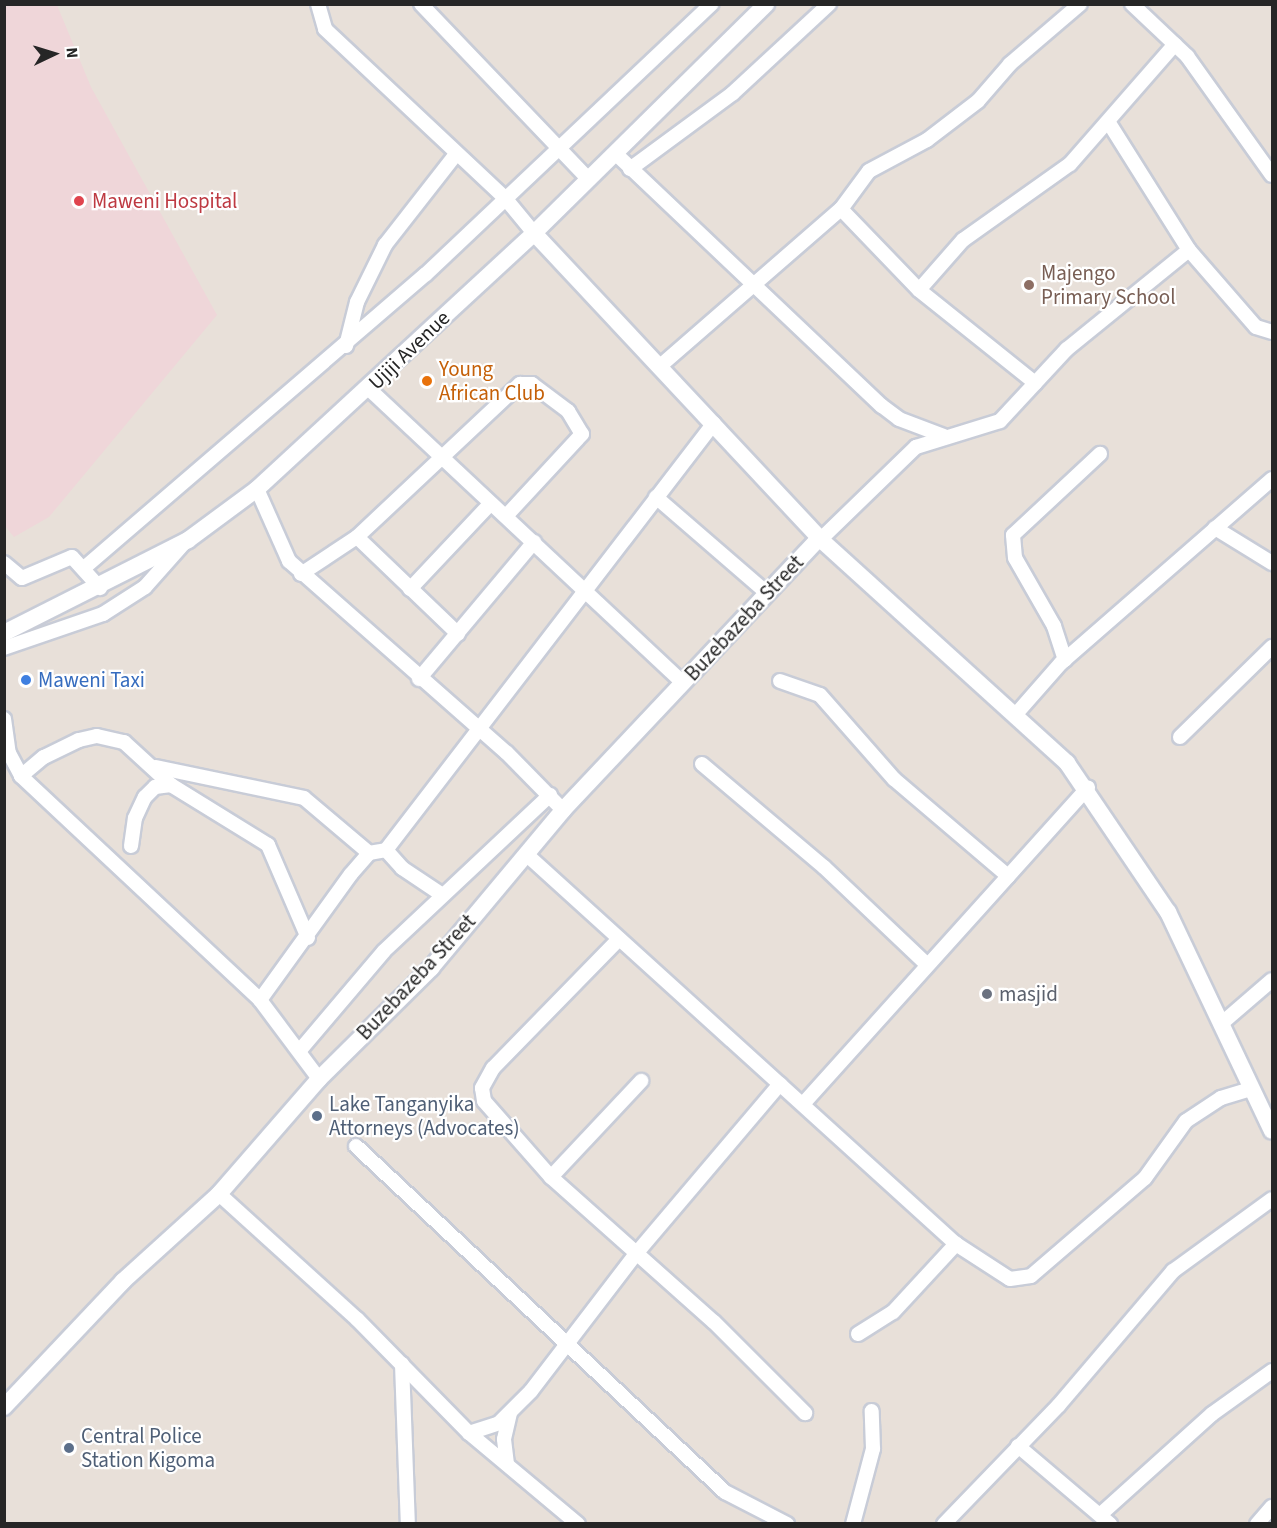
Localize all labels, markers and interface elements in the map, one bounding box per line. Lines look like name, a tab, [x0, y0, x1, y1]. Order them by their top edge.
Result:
north arrow	[24, 24, 84, 84]
text: N	[61, 47, 83, 59]
place label: Maweni Hospital	[92, 188, 237, 214]
marker: Maweni Hospital	[70, 192, 88, 210]
place label: Majengo Primary School	[1041, 260, 1175, 310]
marker: Majengo Primary School	[1022, 278, 1036, 292]
street label: Ujiji Avenue	[363, 305, 455, 395]
place label: Young African Club	[439, 356, 545, 406]
marker: Young African Club	[420, 374, 434, 388]
street label: Buzebazeba Street	[679, 550, 809, 686]
place label: Maweni Taxi	[38, 667, 145, 693]
marker: Maweni Taxi	[19, 673, 33, 687]
street label: Buzebazeba Street	[351, 909, 481, 1045]
place label: masjid	[999, 981, 1058, 1007]
marker: masjid	[980, 987, 994, 1001]
place label: Lake Tanganyika Attorneys (Advocates)	[329, 1091, 520, 1141]
marker: Lake Tanganyika Attorneys (Advocates)	[310, 1109, 324, 1123]
place label: Central Police Station Kigoma	[81, 1423, 215, 1473]
marker: Central Police Station Kigoma	[62, 1441, 76, 1455]

